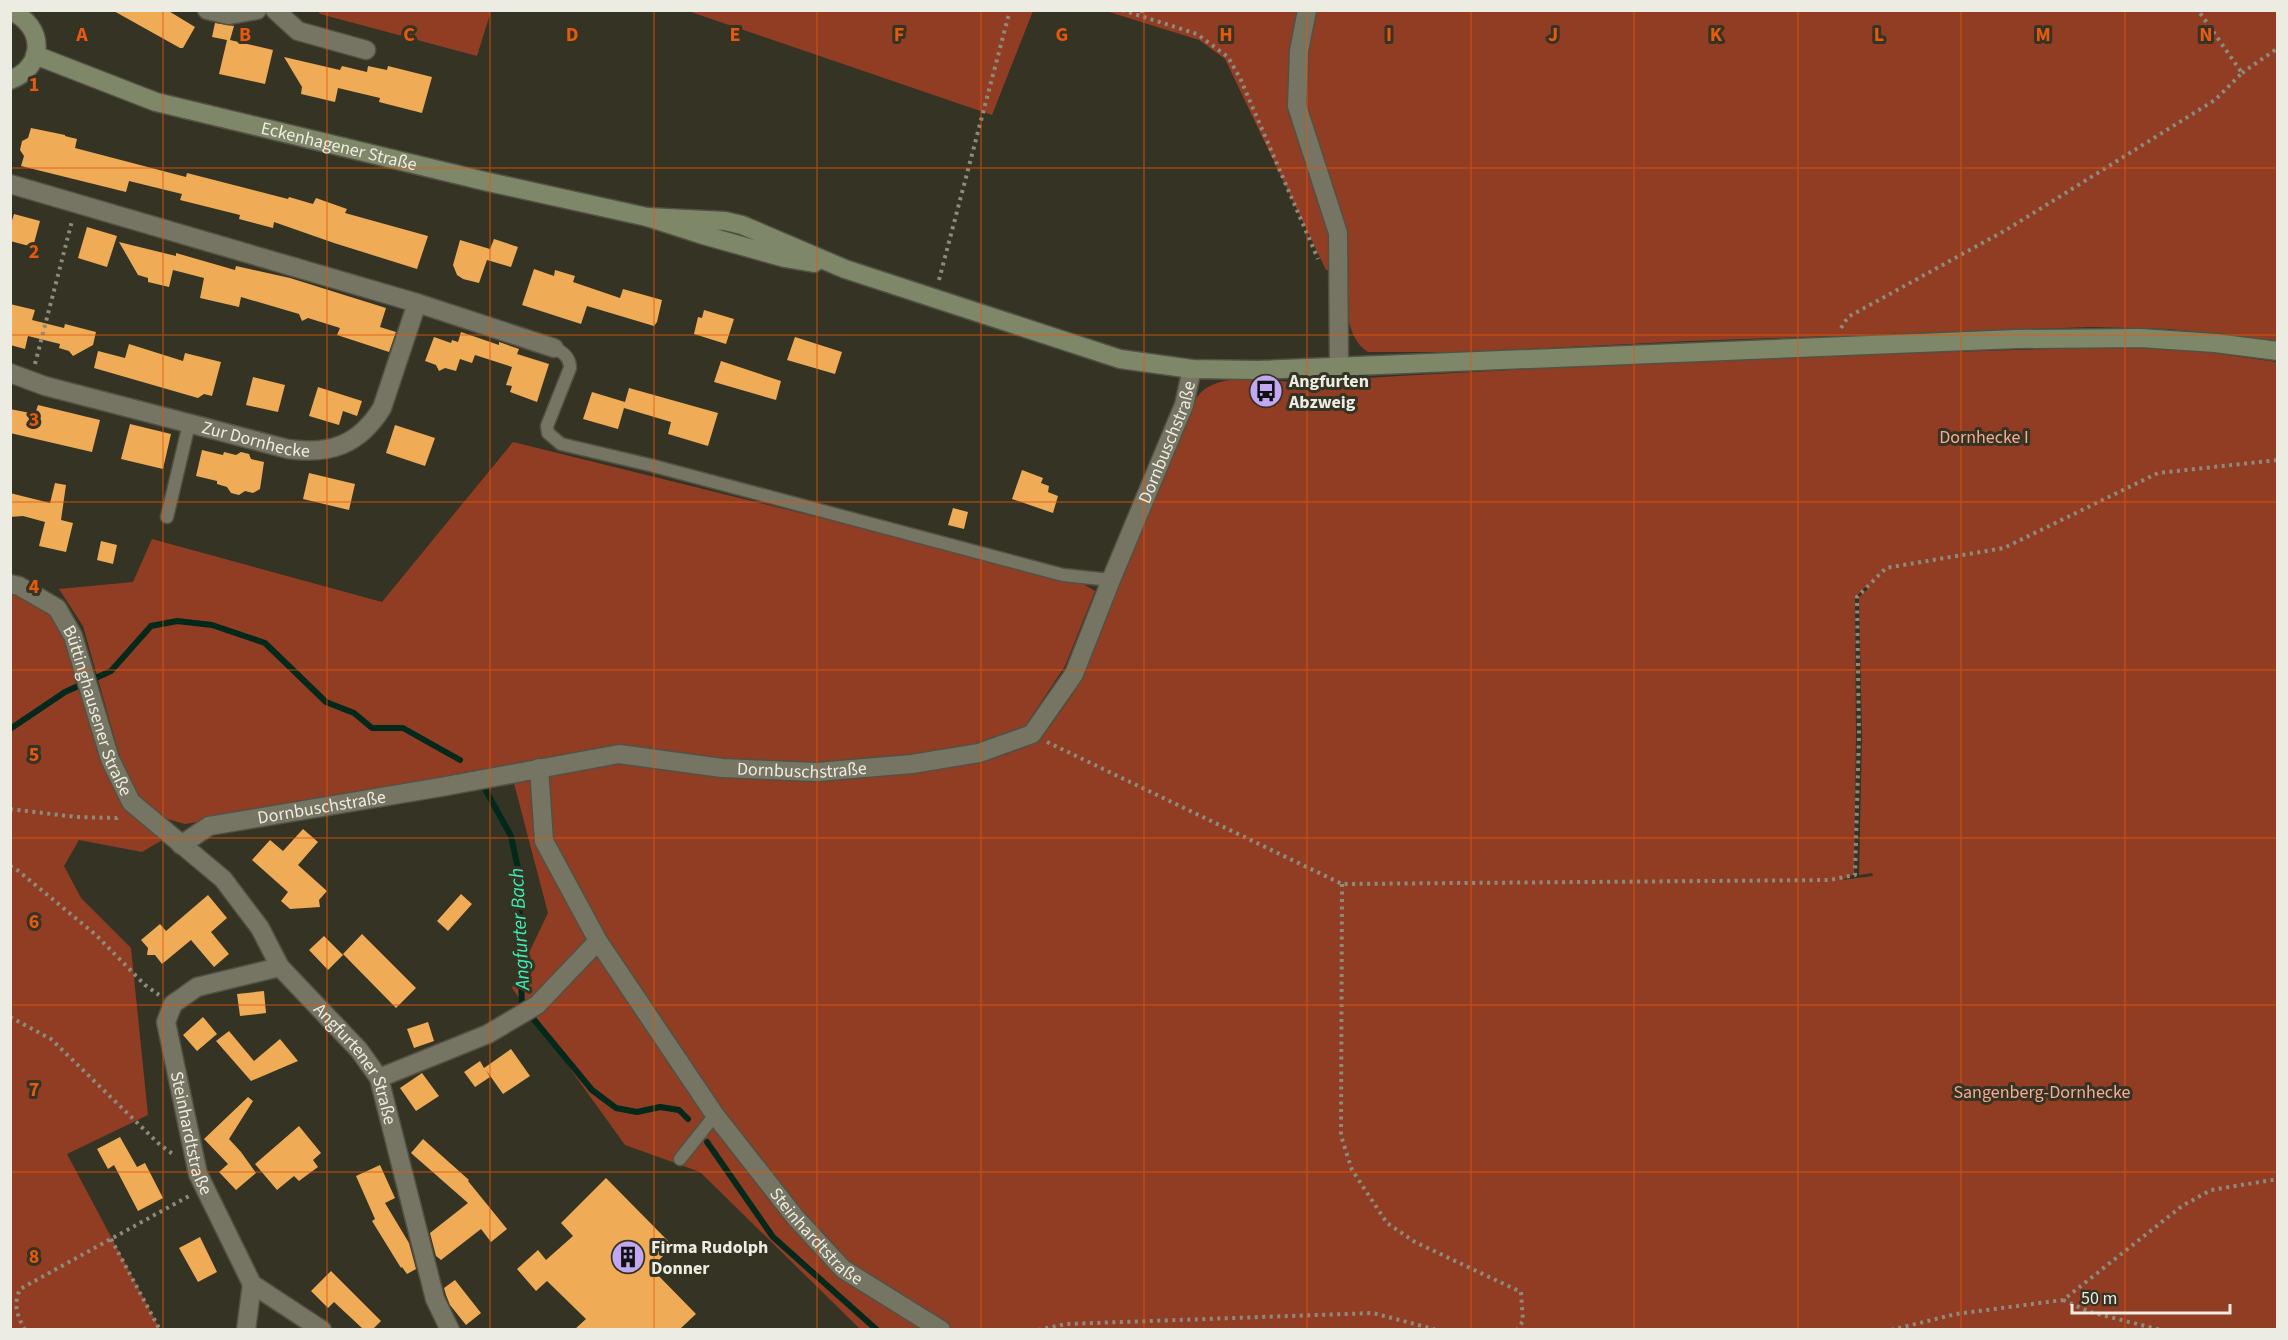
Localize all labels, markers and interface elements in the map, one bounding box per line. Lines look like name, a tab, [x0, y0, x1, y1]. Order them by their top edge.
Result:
text: A	[75, 21, 88, 49]
text: B	[239, 21, 251, 49]
text: C	[403, 21, 415, 49]
text: D	[566, 21, 578, 49]
text: E	[730, 21, 740, 49]
text: F	[894, 21, 904, 49]
text: G	[1056, 21, 1068, 49]
text: H	[1219, 21, 1233, 49]
text: I	[1386, 21, 1392, 49]
text: J	[1548, 21, 1558, 49]
text: K	[1710, 21, 1723, 49]
text: L	[1874, 21, 1884, 49]
text: M	[2035, 21, 2051, 49]
text: N	[2199, 21, 2213, 49]
text: 1	[29, 71, 39, 99]
street label: Eckenhagener Straße	[258, 116, 419, 177]
text: 2	[29, 238, 39, 266]
place label: Angfurten Abzweig	[1288, 369, 1369, 415]
bus stop icon: Angfurten Abzweig	[1248, 373, 1284, 409]
street label: Dornbuschstraße	[1132, 379, 1202, 507]
text: 3	[29, 406, 39, 434]
street label: Zur Dornhecke	[199, 415, 310, 464]
park label: Dornhecke I	[1939, 425, 2029, 450]
text: 4	[29, 573, 40, 601]
street label: Büttinghausener Straße	[56, 621, 138, 800]
text: 5	[29, 741, 39, 769]
street label: Dornbuschstraße	[736, 756, 868, 785]
street label: Dornbuschstraße	[256, 784, 388, 831]
water label: Angfurter Bach	[503, 867, 537, 993]
text: 6	[29, 908, 39, 936]
street label: Angfurtener Straße	[308, 998, 402, 1127]
street label: Steinhardtstraße	[164, 1069, 218, 1199]
text: 7	[29, 1076, 39, 1104]
park label: Sangenberg-Dornhecke	[1953, 1080, 2131, 1105]
street label: Steinhardtstraße	[764, 1182, 868, 1291]
place label: Firma Rudolph Donner	[651, 1235, 768, 1281]
building icon: Firma Rudolph Donner	[610, 1239, 646, 1275]
text: 8	[29, 1243, 39, 1271]
scale bar	[2072, 1277, 2230, 1315]
text: 50 m	[2081, 1286, 2117, 1311]

